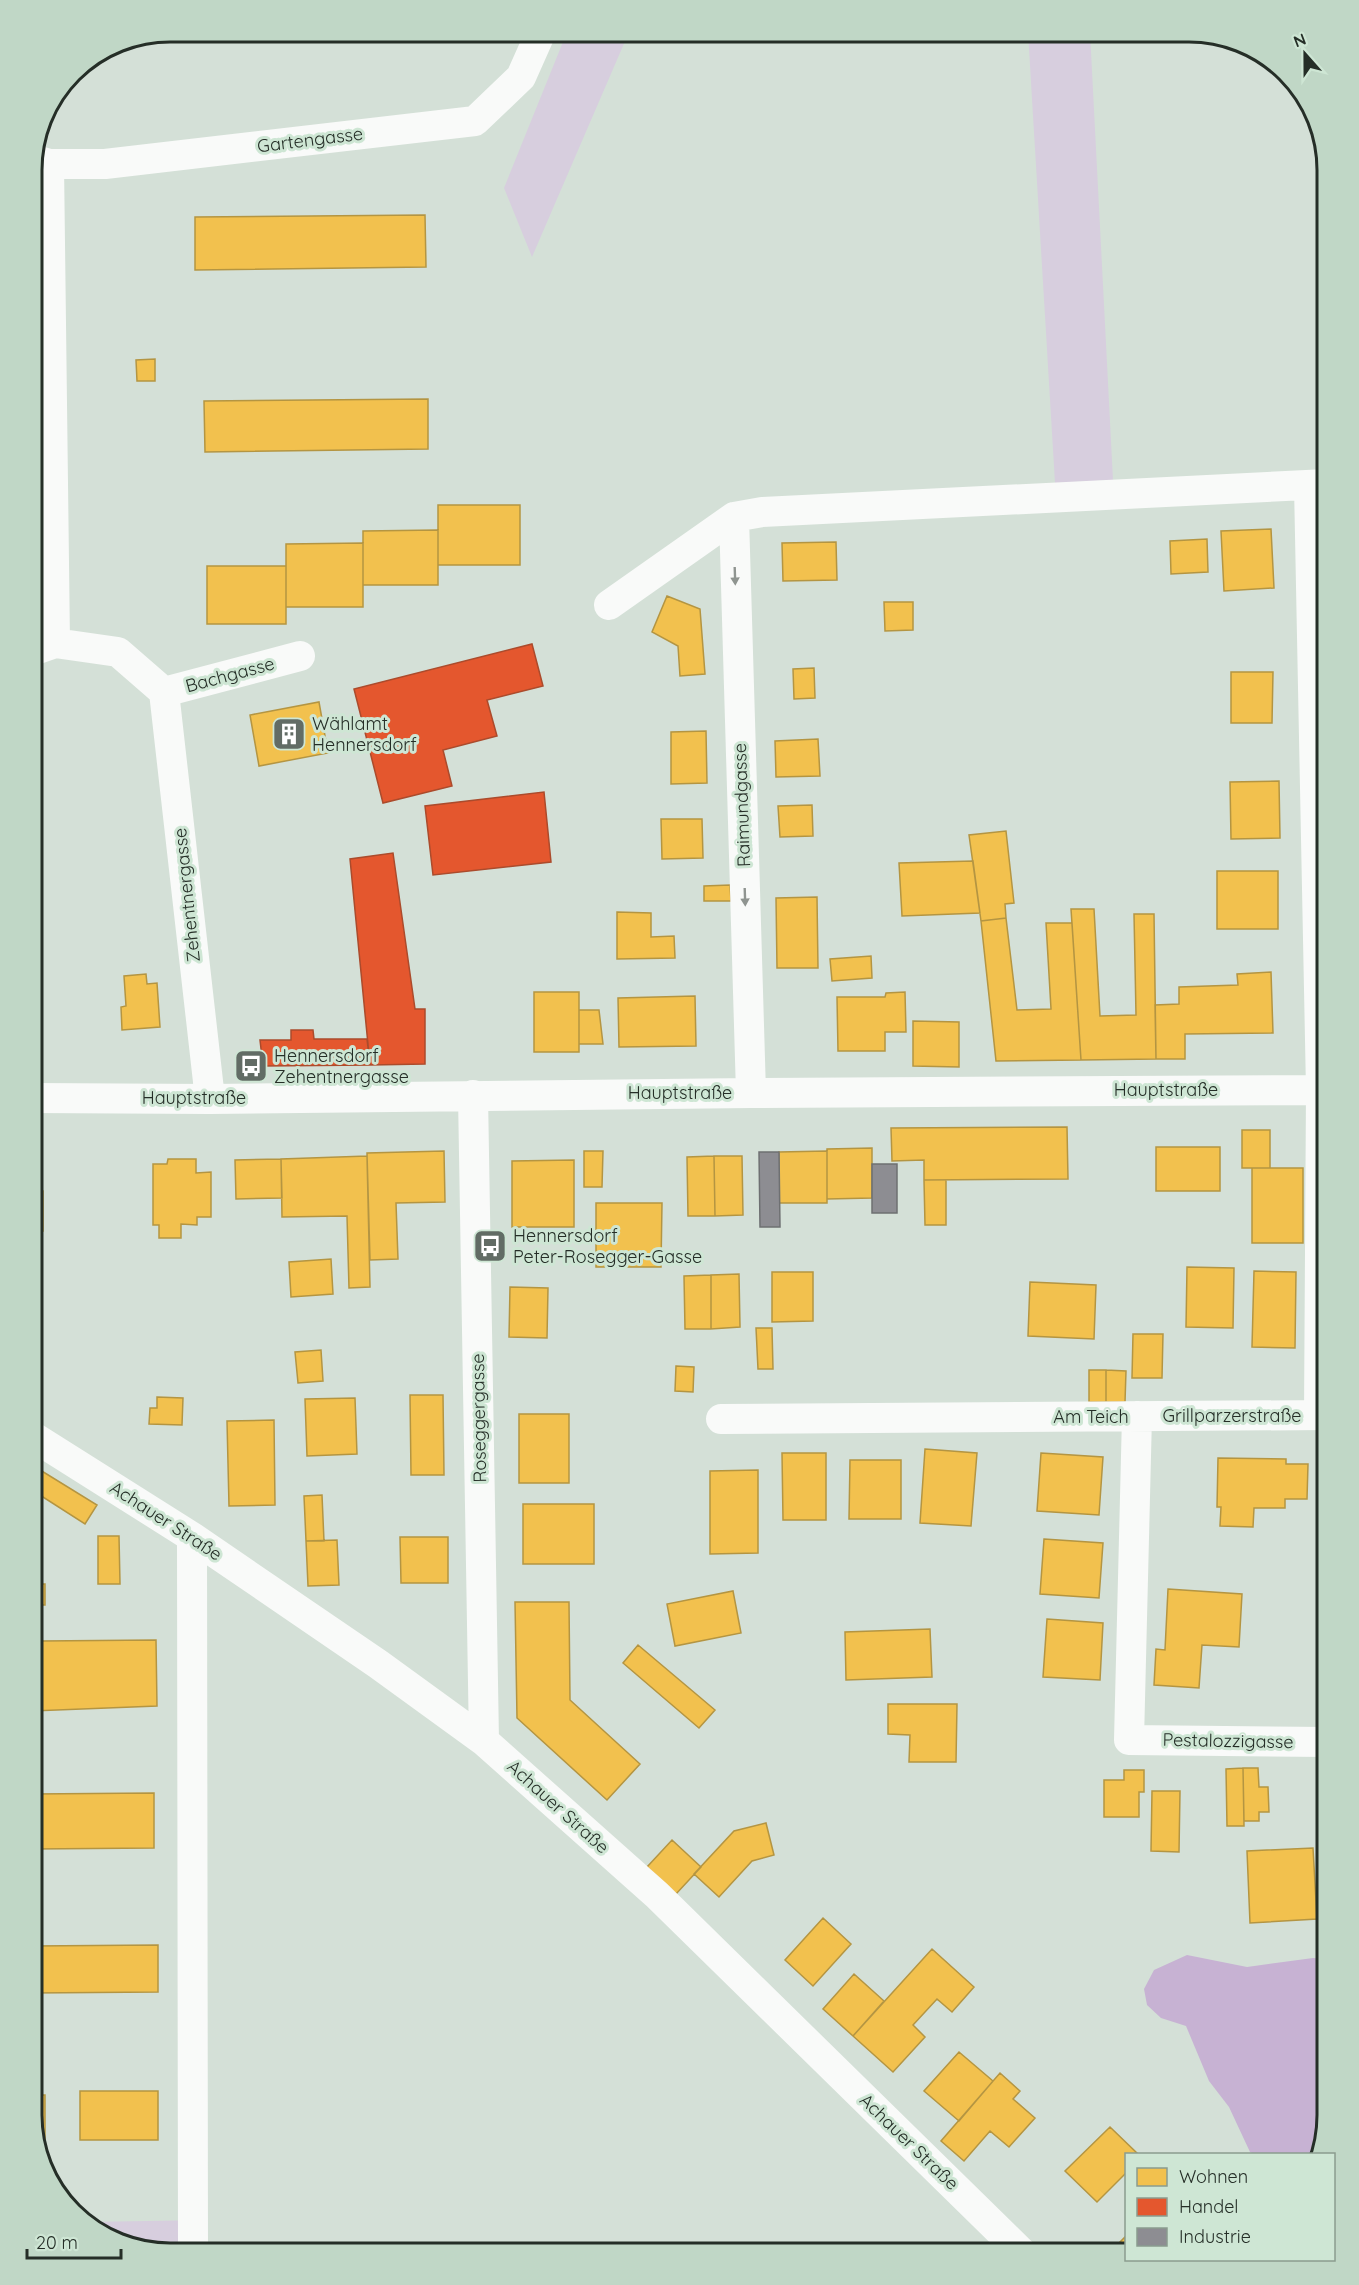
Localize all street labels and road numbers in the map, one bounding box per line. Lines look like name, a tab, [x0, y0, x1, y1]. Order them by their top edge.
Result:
street label: Gartengasse	[256, 122, 364, 157]
street label: Bachgasse	[183, 652, 277, 697]
street label: Raimundgasse	[728, 743, 755, 867]
street label: Zehentnergasse	[168, 827, 205, 963]
street label: Hauptstraße	[1114, 1078, 1218, 1101]
street label: Hauptstraße	[628, 1081, 732, 1104]
street label: Hauptstraße	[142, 1086, 246, 1109]
street label: Roseggergasse	[466, 1353, 491, 1483]
street label: Grillparzerstraße	[1162, 1404, 1302, 1427]
street label: Am Teich	[1053, 1405, 1129, 1428]
street label: Achauer Straße	[106, 1476, 227, 1565]
street label: Pestalozzigasse	[1162, 1728, 1294, 1753]
street label: Achauer Straße	[503, 1755, 614, 1858]
street label: Achauer Straße	[855, 2089, 964, 2195]

